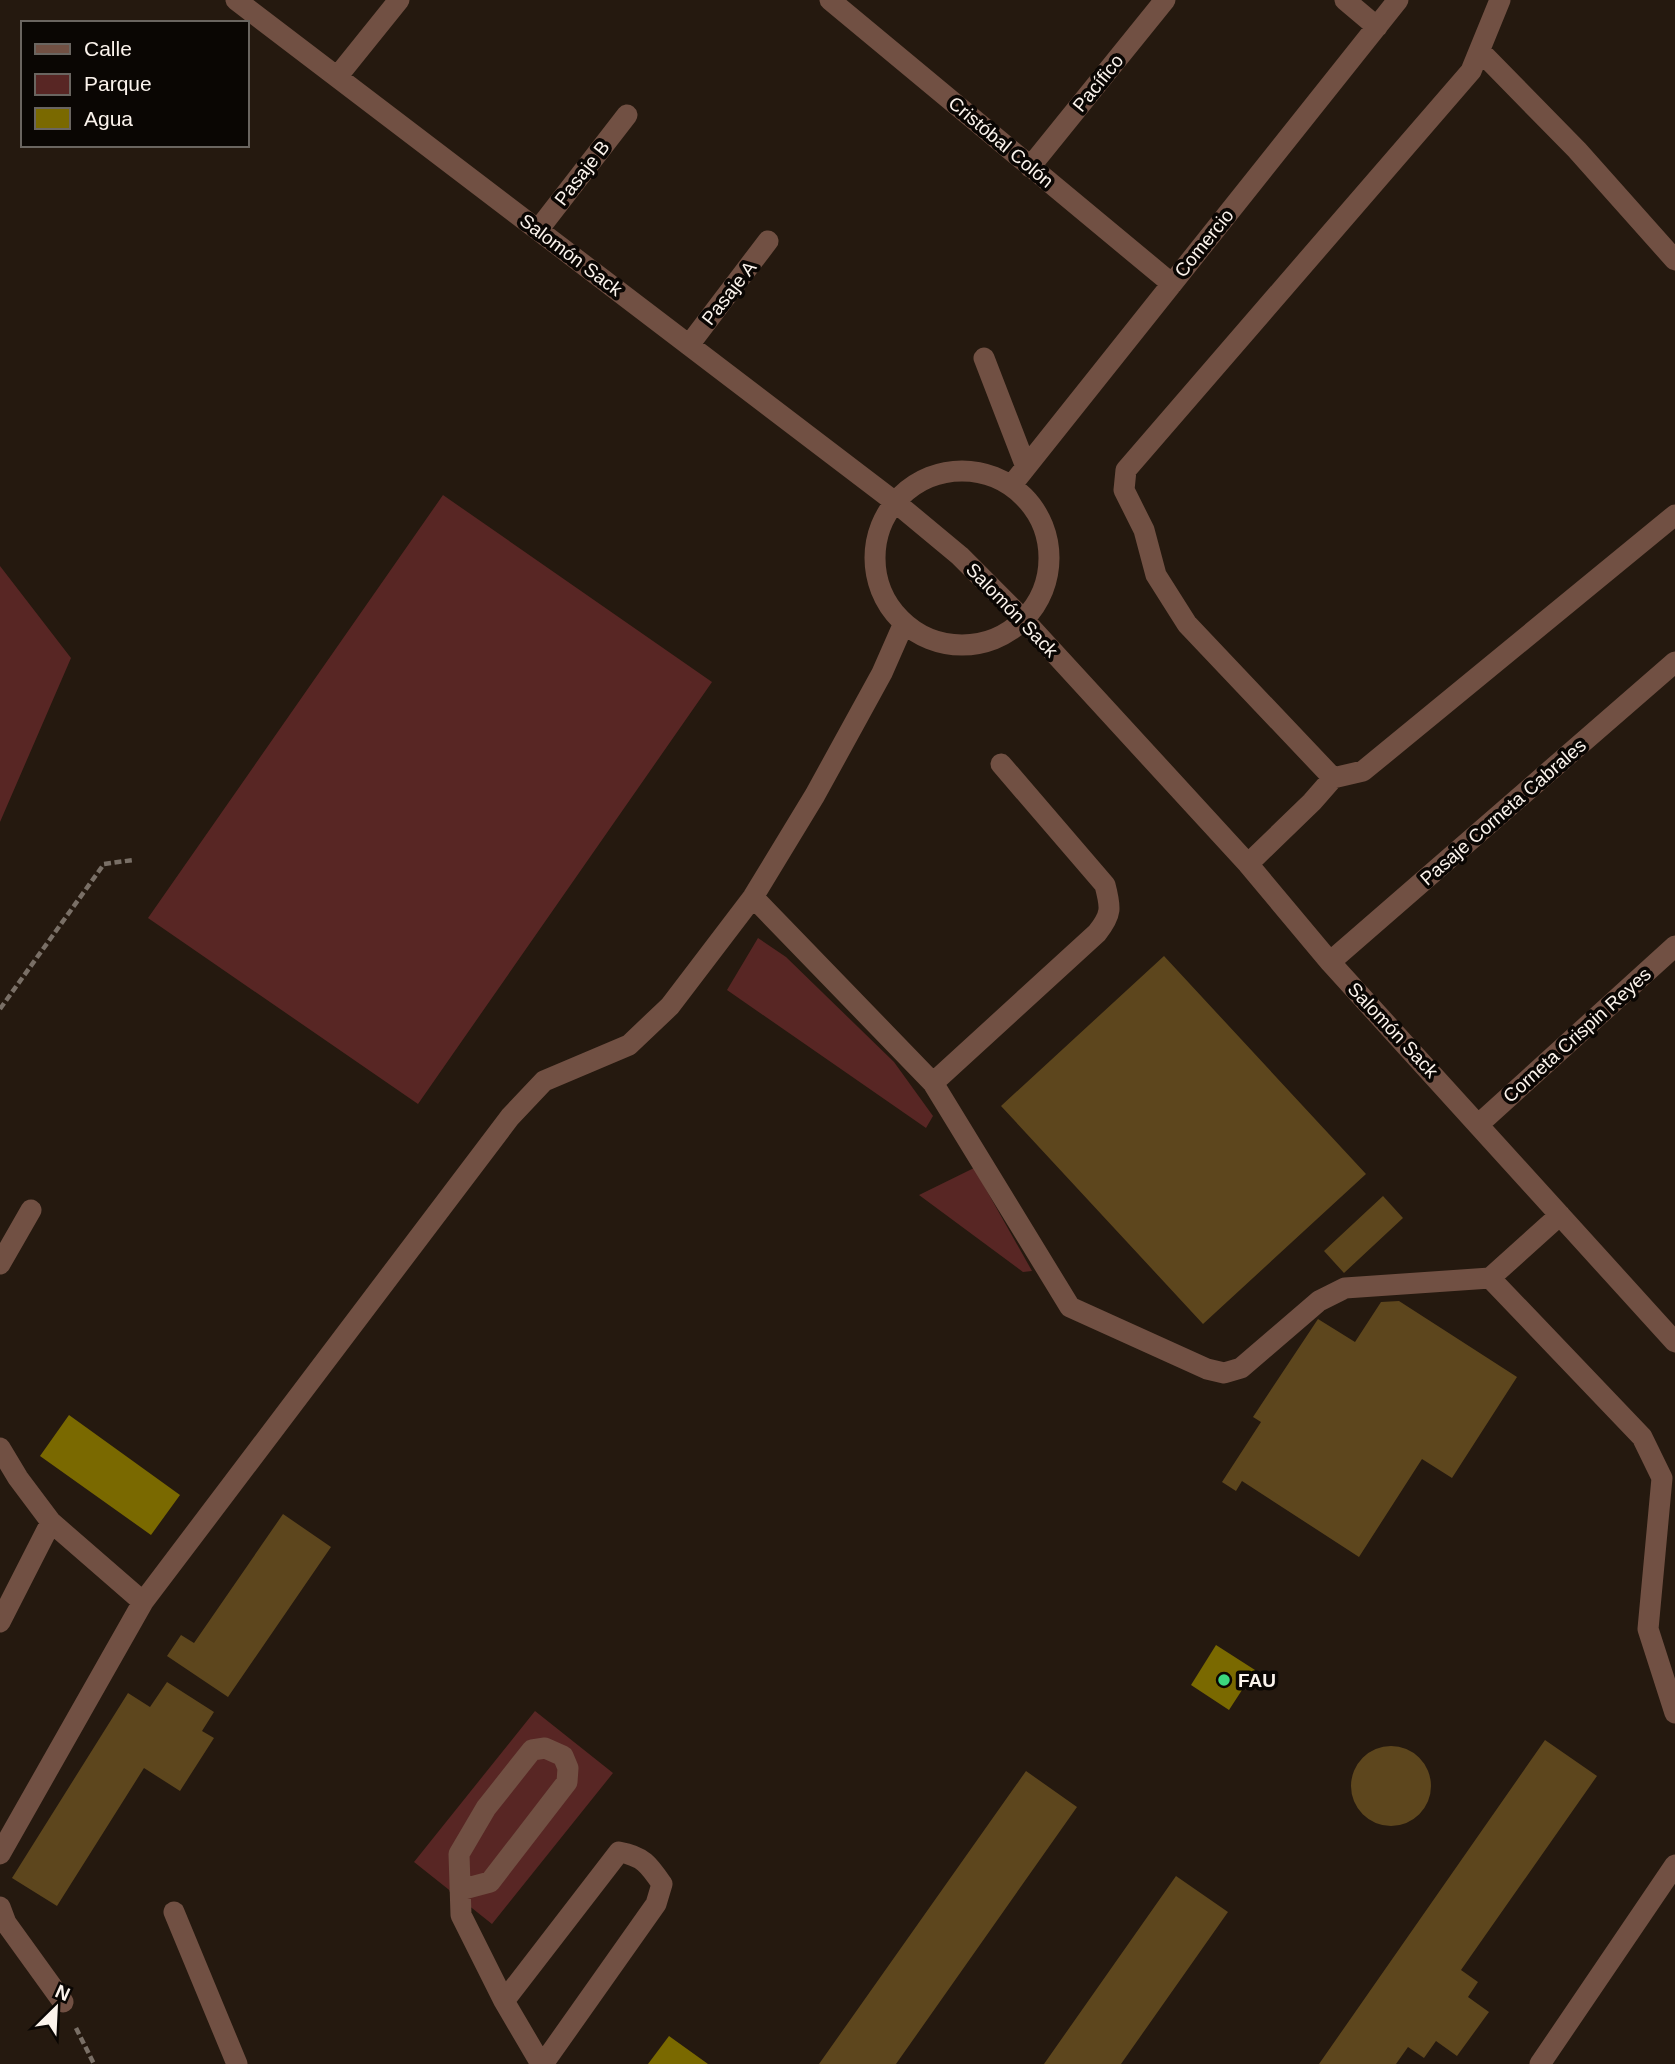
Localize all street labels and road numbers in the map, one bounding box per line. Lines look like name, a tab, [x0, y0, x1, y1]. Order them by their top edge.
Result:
street label: Pacífico	[1069, 50, 1127, 116]
street label: Cristóbal Colón	[944, 92, 1058, 192]
street label: Pasaje B	[550, 137, 614, 209]
street label: Comercio	[1170, 205, 1238, 281]
street label: Salomón Sack	[516, 210, 627, 301]
street label: Pasaje A	[698, 257, 761, 329]
street label: Salomón Sack	[962, 559, 1062, 662]
street label: Pasaje Corneta Cabrales	[1416, 734, 1590, 890]
street label: Corneta Crispin Reyes	[1499, 963, 1655, 1107]
street label: Salomón Sack	[1344, 978, 1443, 1082]

